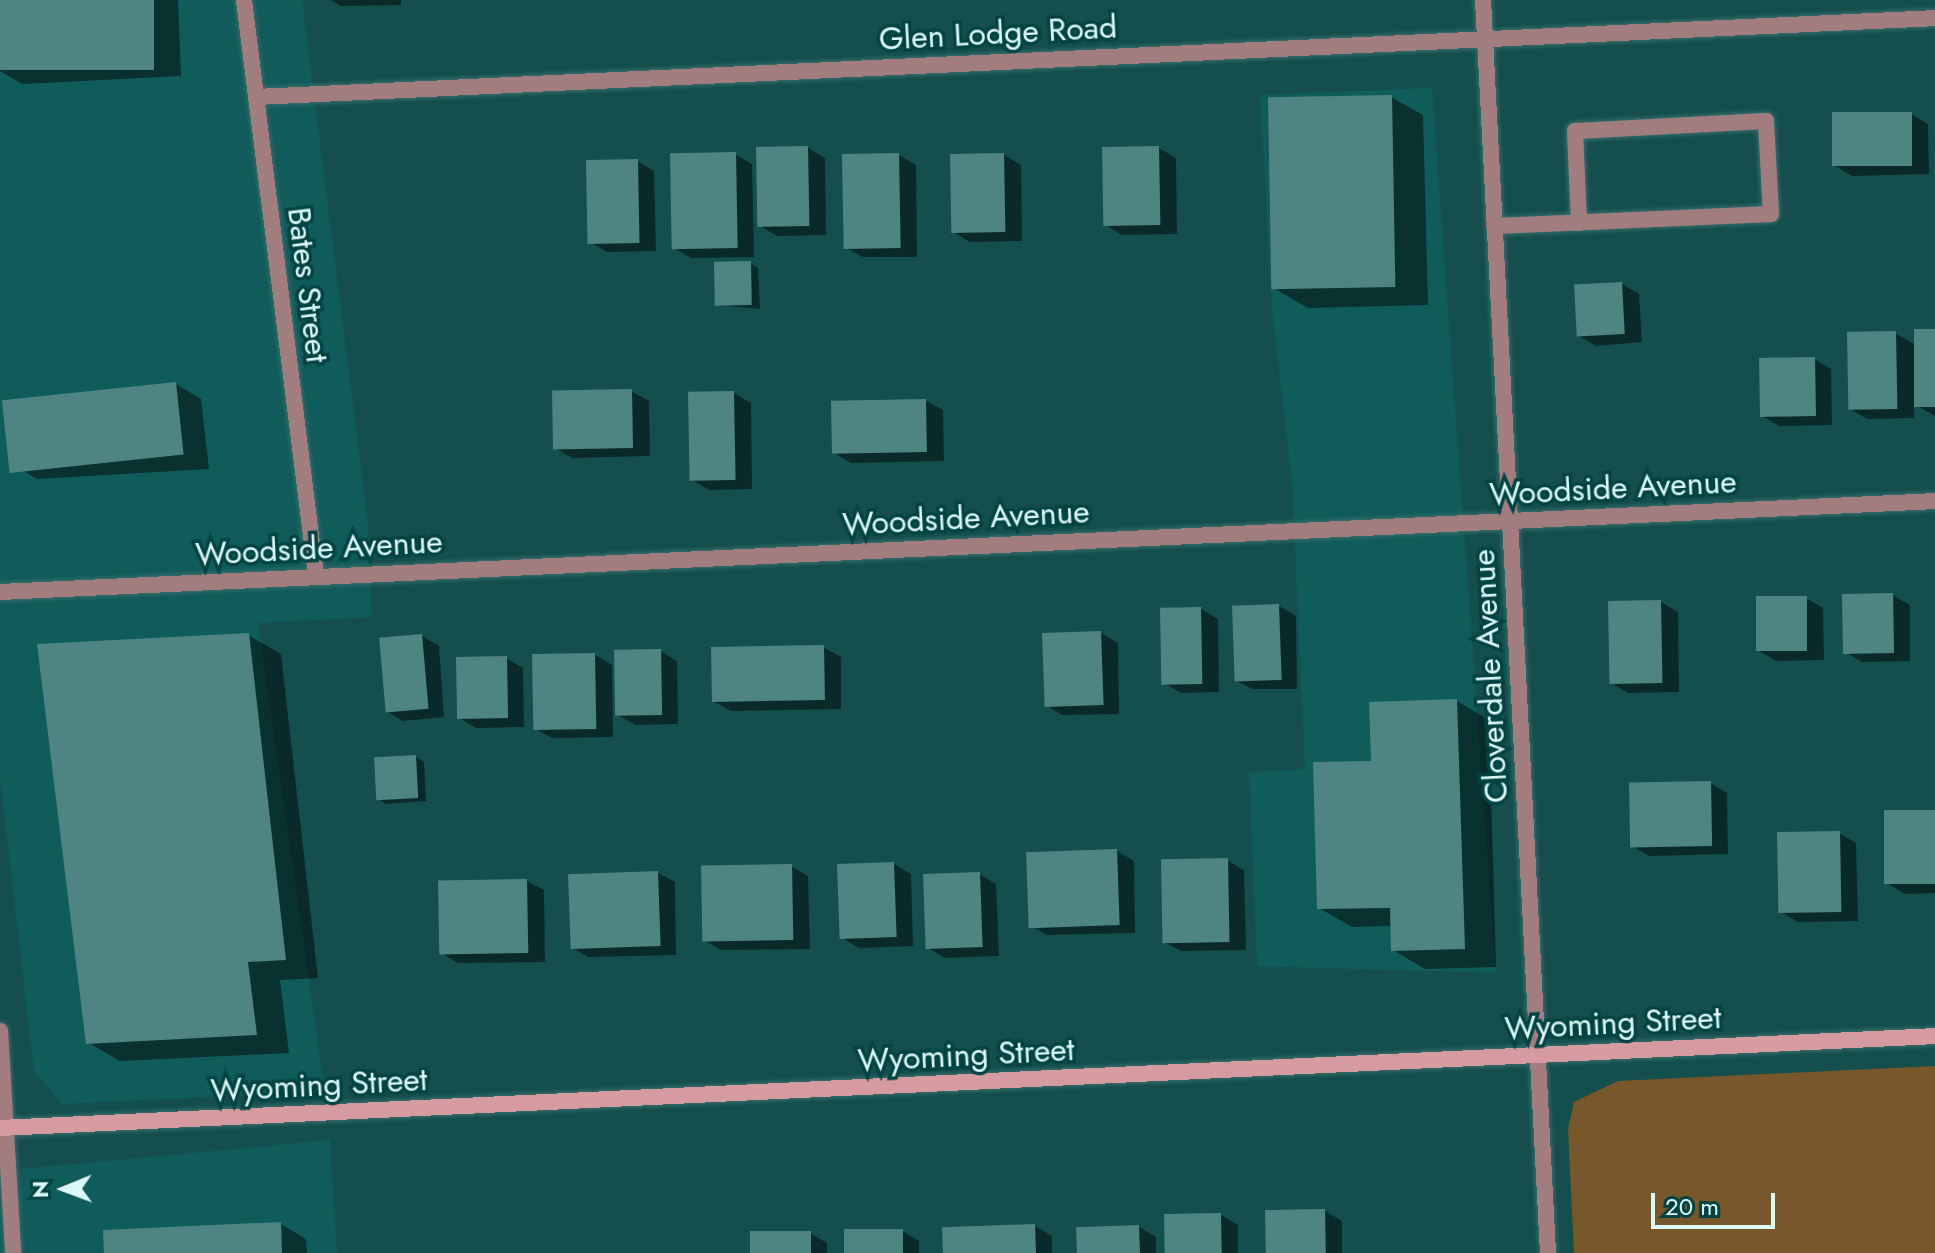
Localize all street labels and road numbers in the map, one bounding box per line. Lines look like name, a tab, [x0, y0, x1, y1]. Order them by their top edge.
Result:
street label: Glen Lodge Road	[878, 8, 1118, 58]
street label: Bates Street	[279, 205, 337, 365]
street label: Woodside Avenue	[1488, 462, 1738, 514]
street label: Woodside Avenue	[841, 492, 1091, 544]
street label: Woodside Avenue	[194, 522, 444, 574]
street label: Cloverdale Avenue	[1464, 548, 1516, 804]
street label: Wyoming Street	[1504, 998, 1722, 1048]
street label: Wyoming Street	[857, 1030, 1075, 1080]
street label: Wyoming Street	[210, 1060, 428, 1110]

